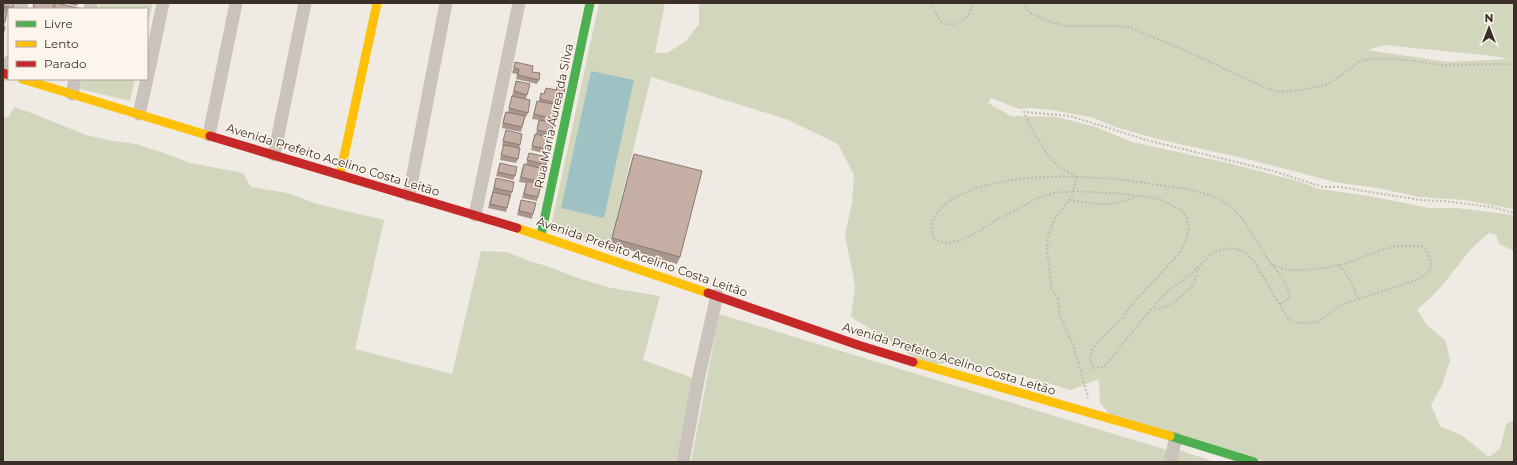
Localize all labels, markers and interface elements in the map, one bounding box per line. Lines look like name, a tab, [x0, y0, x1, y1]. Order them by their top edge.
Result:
legend	[8, 8, 148, 80]
north arrow	[1469, 8, 1509, 48]
text: N	[1485, 11, 1493, 25]
text: Livre	[44, 16, 73, 31]
text: Lento	[44, 36, 79, 51]
street label: Rua Maria Áurea da Silva	[531, 42, 576, 190]
text: Parado	[44, 56, 87, 71]
street label: Avenida Prefeito Acelino Costa Leitão	[225, 120, 442, 199]
street label: Avenida Prefeito Acelino Costa Leitão	[535, 213, 750, 300]
street label: Avenida Prefeito Acelino Costa Leitão	[841, 319, 1058, 398]

